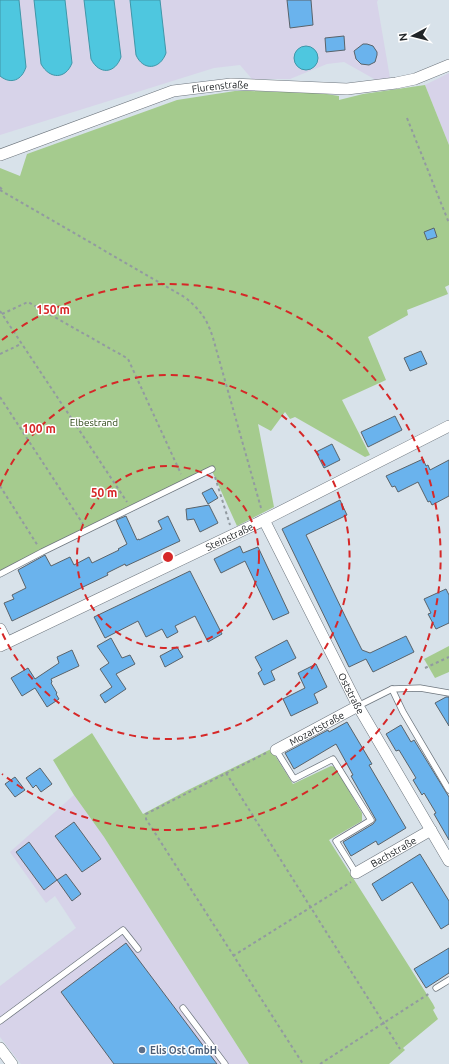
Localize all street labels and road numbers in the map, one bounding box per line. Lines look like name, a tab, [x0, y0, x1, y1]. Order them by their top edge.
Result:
street label: Flurenstraße	[191, 79, 249, 95]
street label: Steinstraße	[204, 521, 255, 553]
street label: Oststraße	[336, 671, 366, 716]
street label: Mozartstraße	[287, 709, 346, 748]
street label: Bachstraße	[369, 835, 418, 869]

